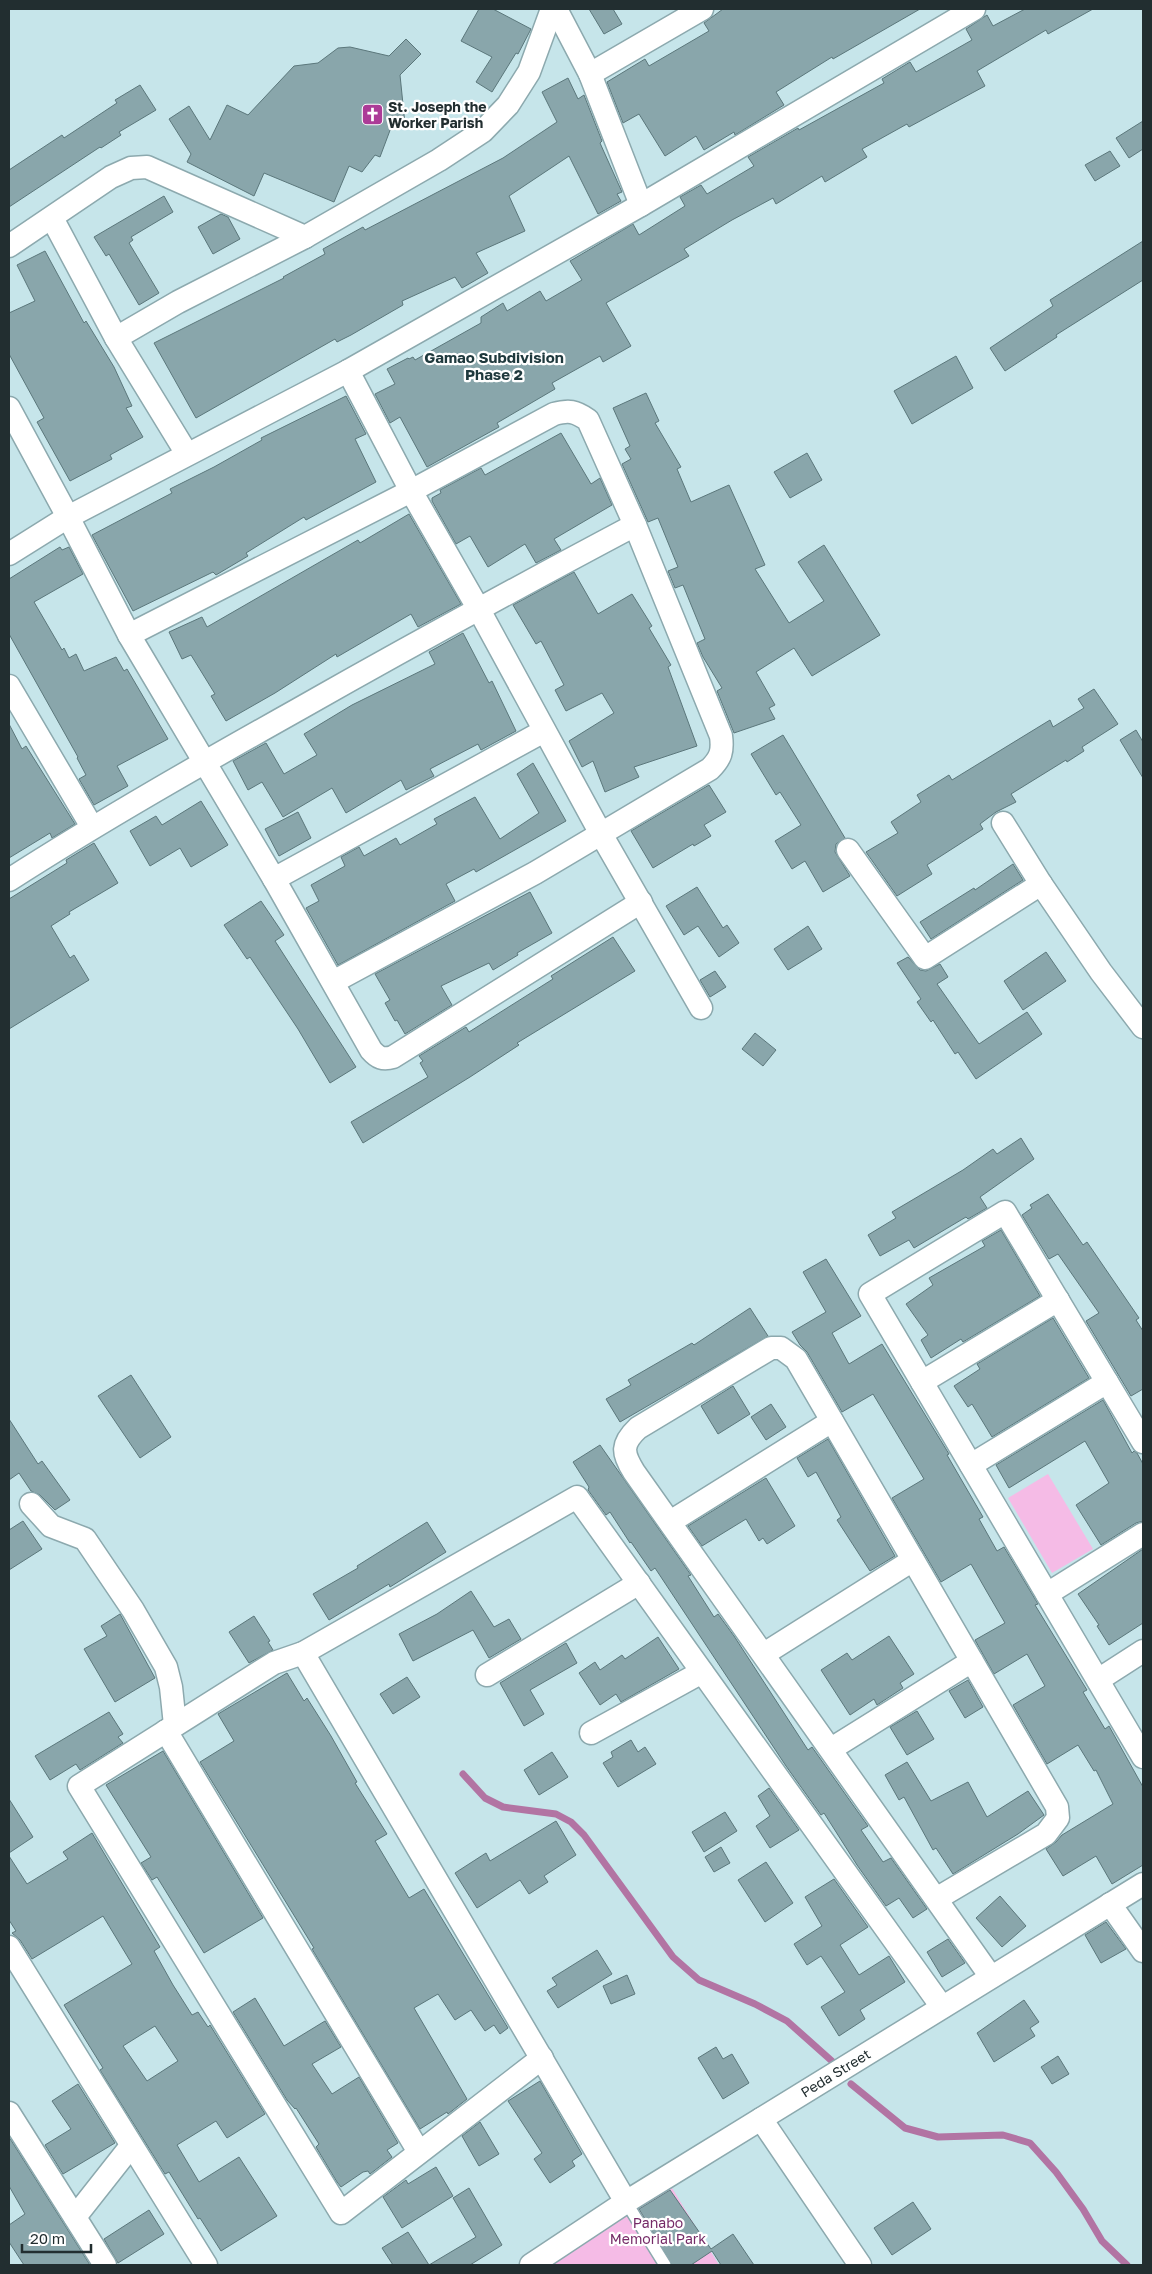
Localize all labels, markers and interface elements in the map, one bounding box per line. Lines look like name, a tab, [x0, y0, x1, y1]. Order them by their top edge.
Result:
place label: St. Joseph the Worker Parish	[388, 98, 487, 131]
church icon: St. Joseph the Worker Parish	[360, 103, 384, 127]
district label: Gamao Subdivision Phase 2	[424, 348, 564, 383]
street label: Peda Street	[797, 2045, 873, 2101]
park label: Panabo Memorial Park	[610, 2214, 706, 2247]
scale bar	[22, 2222, 91, 2254]
text: 20 m	[30, 2229, 65, 2247]

